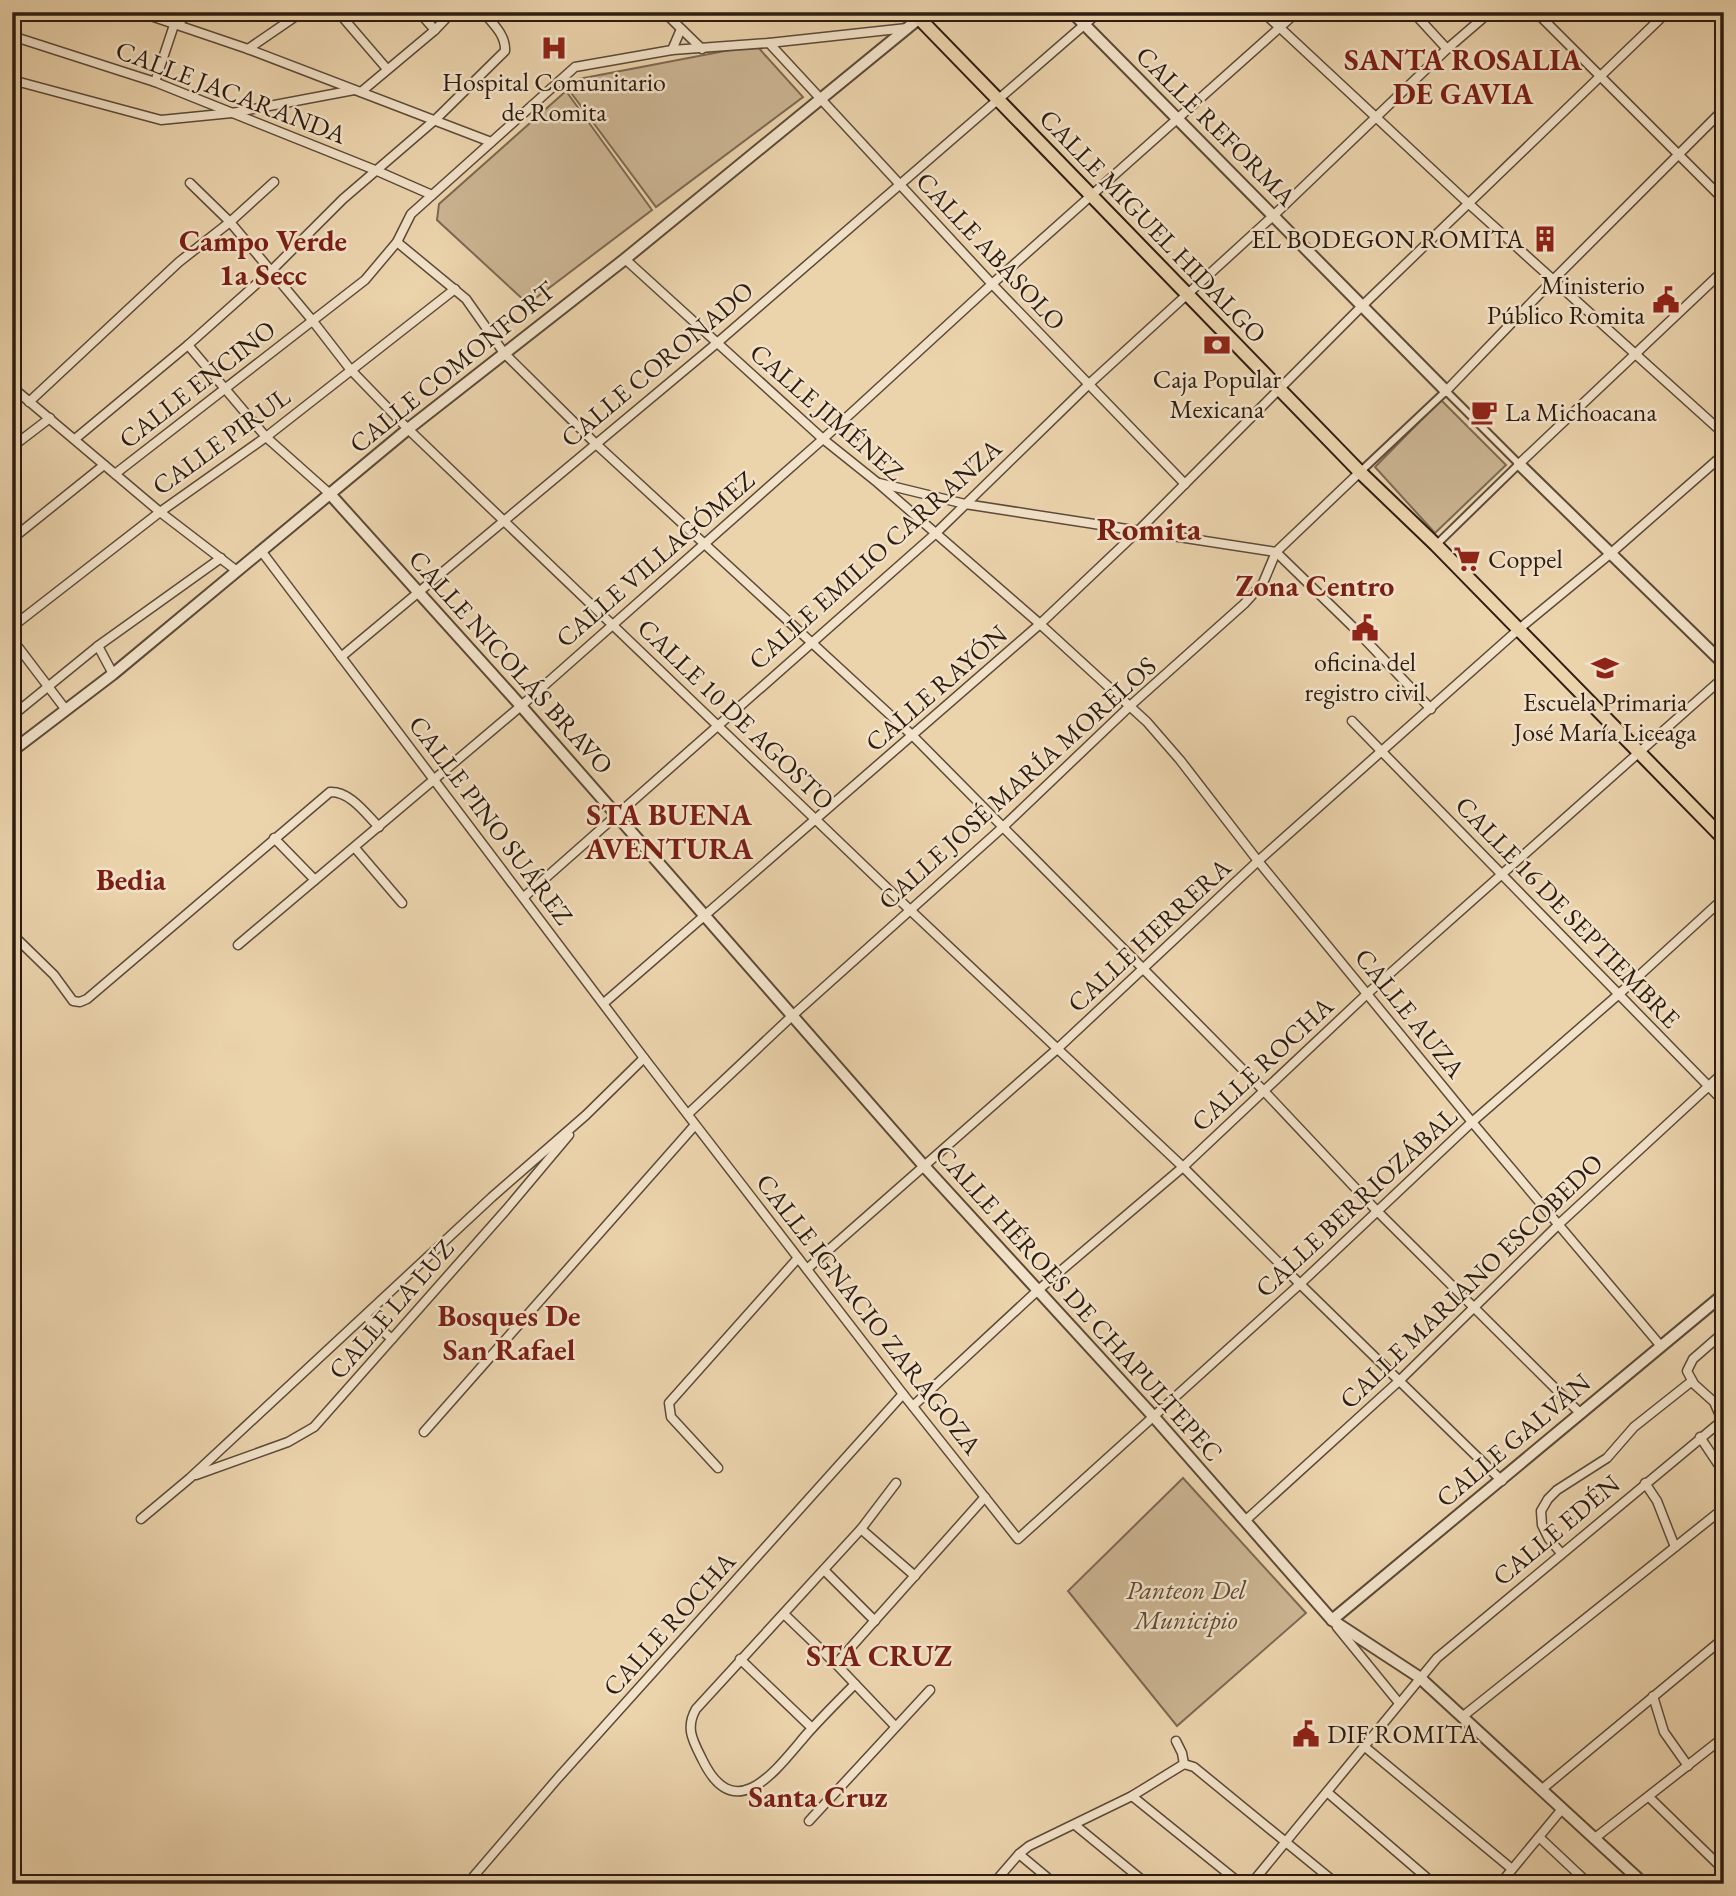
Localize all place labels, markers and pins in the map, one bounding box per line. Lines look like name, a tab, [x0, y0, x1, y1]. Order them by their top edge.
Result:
hospital icon: Hospital Comunitario de Romita	[539, 33, 569, 63]
place label: Hospital Comunitario de Romita	[442, 65, 666, 129]
place label: EL BODEGON ROMITA	[1251, 222, 1525, 256]
building icon: EL BODEGON ROMITA	[1530, 224, 1560, 254]
place label: Ministerio Público Romita	[1487, 268, 1646, 332]
public building icon: Ministerio Público Romita	[1651, 285, 1681, 315]
bank icon: Caja Popular Mexicana	[1202, 330, 1232, 360]
place label: Caja Popular Mexicana	[1153, 362, 1282, 426]
place label: La Michoacana	[1505, 395, 1658, 429]
cafe icon: La Michoacana	[1469, 397, 1499, 427]
place label: Coppel	[1488, 542, 1563, 576]
supermarket icon: Coppel	[1452, 544, 1482, 574]
public building icon: oficina del registro civil	[1350, 613, 1380, 643]
place label: oficina del registro civil	[1305, 645, 1425, 709]
school or university icon: Escuela Primaria José María Liceaga	[1590, 653, 1620, 683]
place label: Escuela Primaria José María Liceaga	[1511, 685, 1697, 749]
place label: DIF ROMITA	[1327, 1717, 1479, 1751]
public building icon: DIF ROMITA	[1291, 1719, 1321, 1749]

